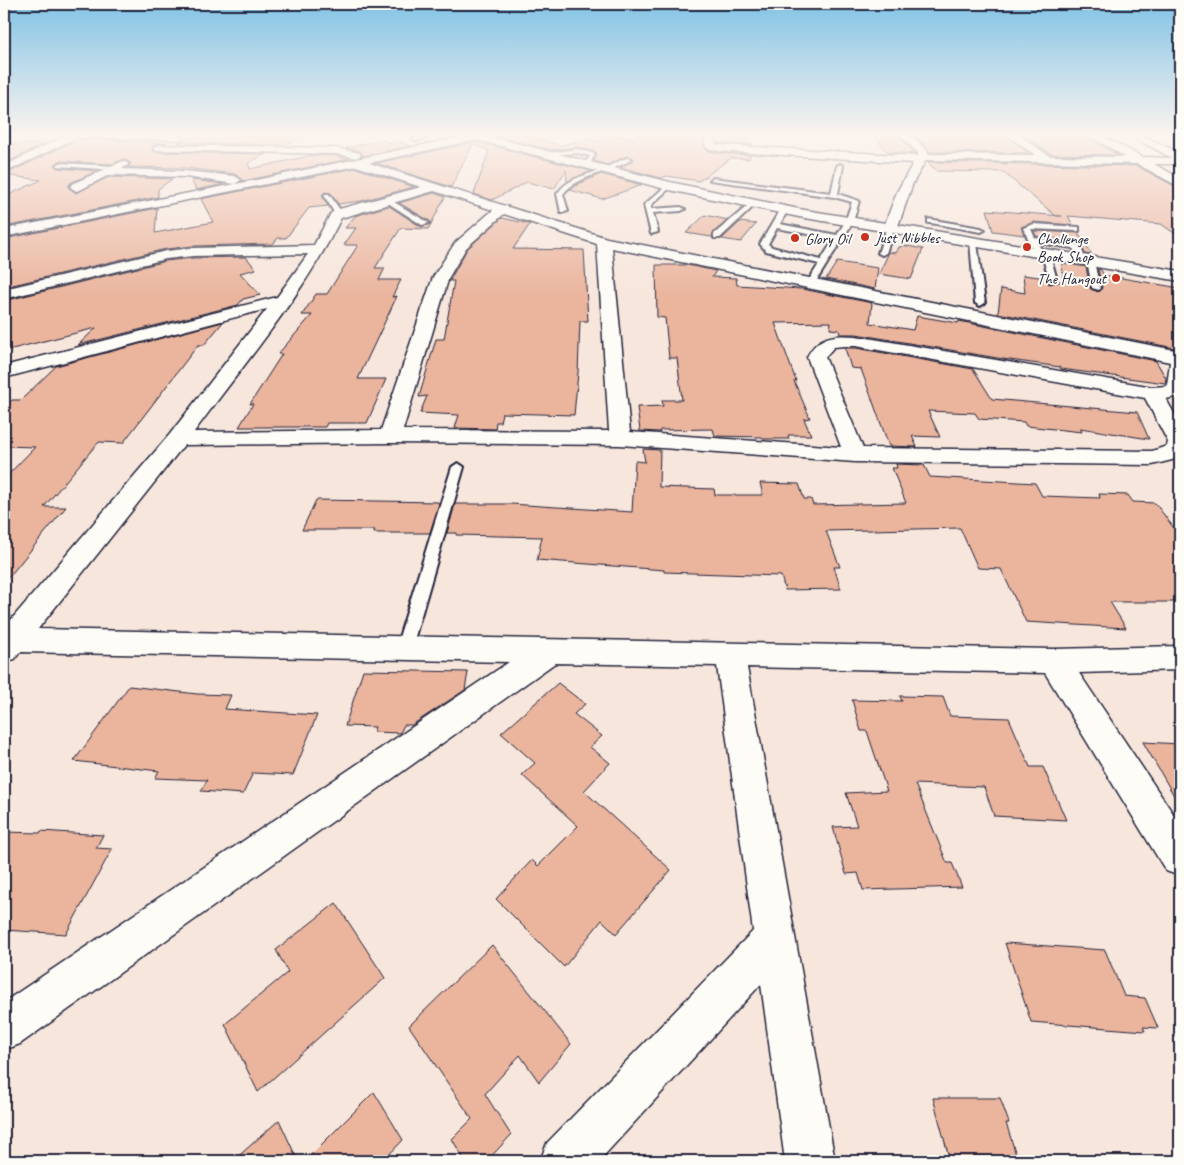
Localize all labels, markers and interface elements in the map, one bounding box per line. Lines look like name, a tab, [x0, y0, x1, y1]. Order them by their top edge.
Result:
place label: Just Nibbles	[874, 228, 941, 248]
place label: Glory Oil	[805, 229, 853, 249]
place label: Challenge Book Shop	[1037, 229, 1094, 267]
marker: Just Nibbles	[859, 231, 871, 243]
marker: Glory Oil	[789, 232, 801, 244]
marker: Challenge Book Shop	[1021, 241, 1033, 253]
place label: The Hangout	[1037, 269, 1108, 289]
marker: The Hangout	[1110, 272, 1122, 284]

